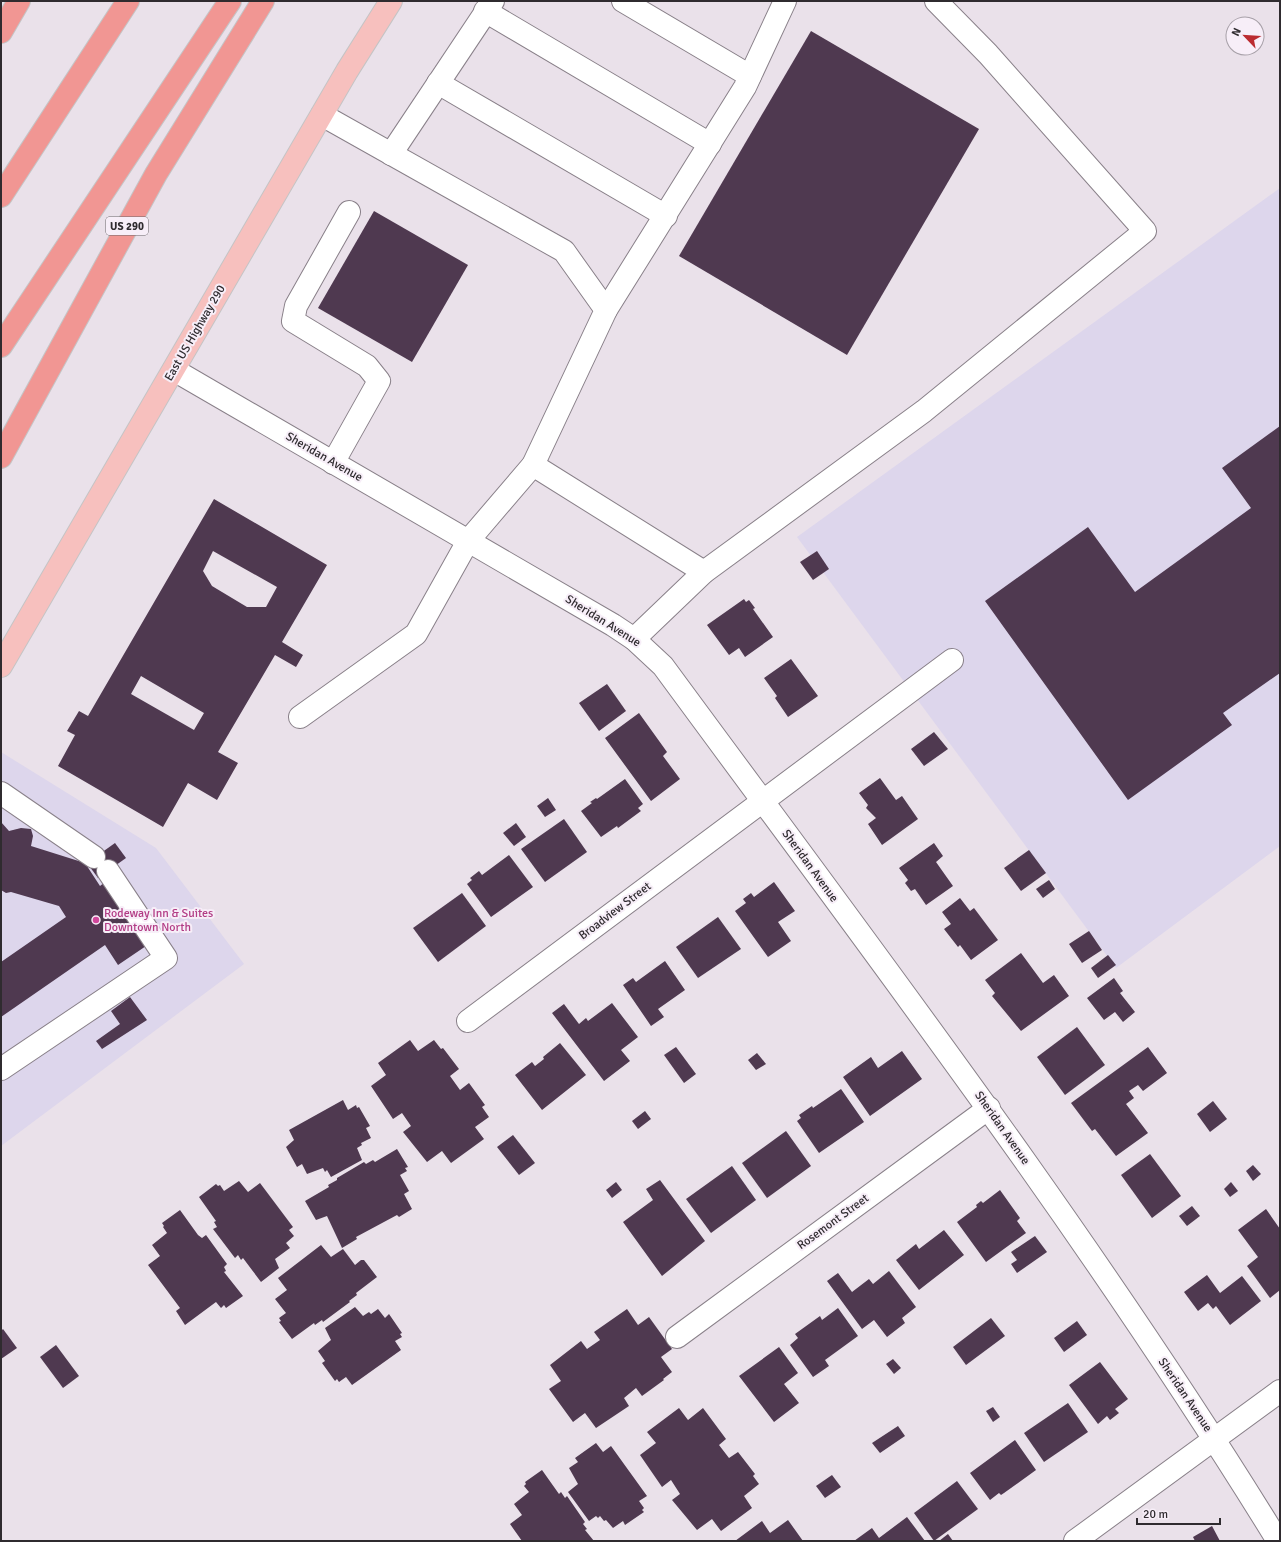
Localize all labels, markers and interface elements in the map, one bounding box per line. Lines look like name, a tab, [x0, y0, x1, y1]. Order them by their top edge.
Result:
north arrow	[1225, 16, 1265, 56]
text: N	[1229, 26, 1244, 38]
road number: US 290	[106, 217, 148, 235]
street label: East US Highway 290	[161, 282, 229, 384]
street label: Sheridan Avenue	[283, 429, 365, 485]
street label: Sheridan Avenue	[562, 592, 644, 650]
street label: Sheridan Avenue	[779, 827, 841, 905]
street label: Broadview Street	[576, 879, 654, 943]
place label: Rodeway Inn & Suites Downtown North	[104, 906, 213, 935]
marker: Rodeway Inn & Suites Downtown North	[91, 915, 101, 925]
street label: Sheridan Avenue	[971, 1088, 1033, 1168]
street label: Rosemont Street	[794, 1191, 872, 1253]
street label: Sheridan Avenue	[1155, 1355, 1215, 1435]
scale bar	[1137, 1500, 1220, 1526]
text: 20 m	[1143, 1507, 1168, 1522]

